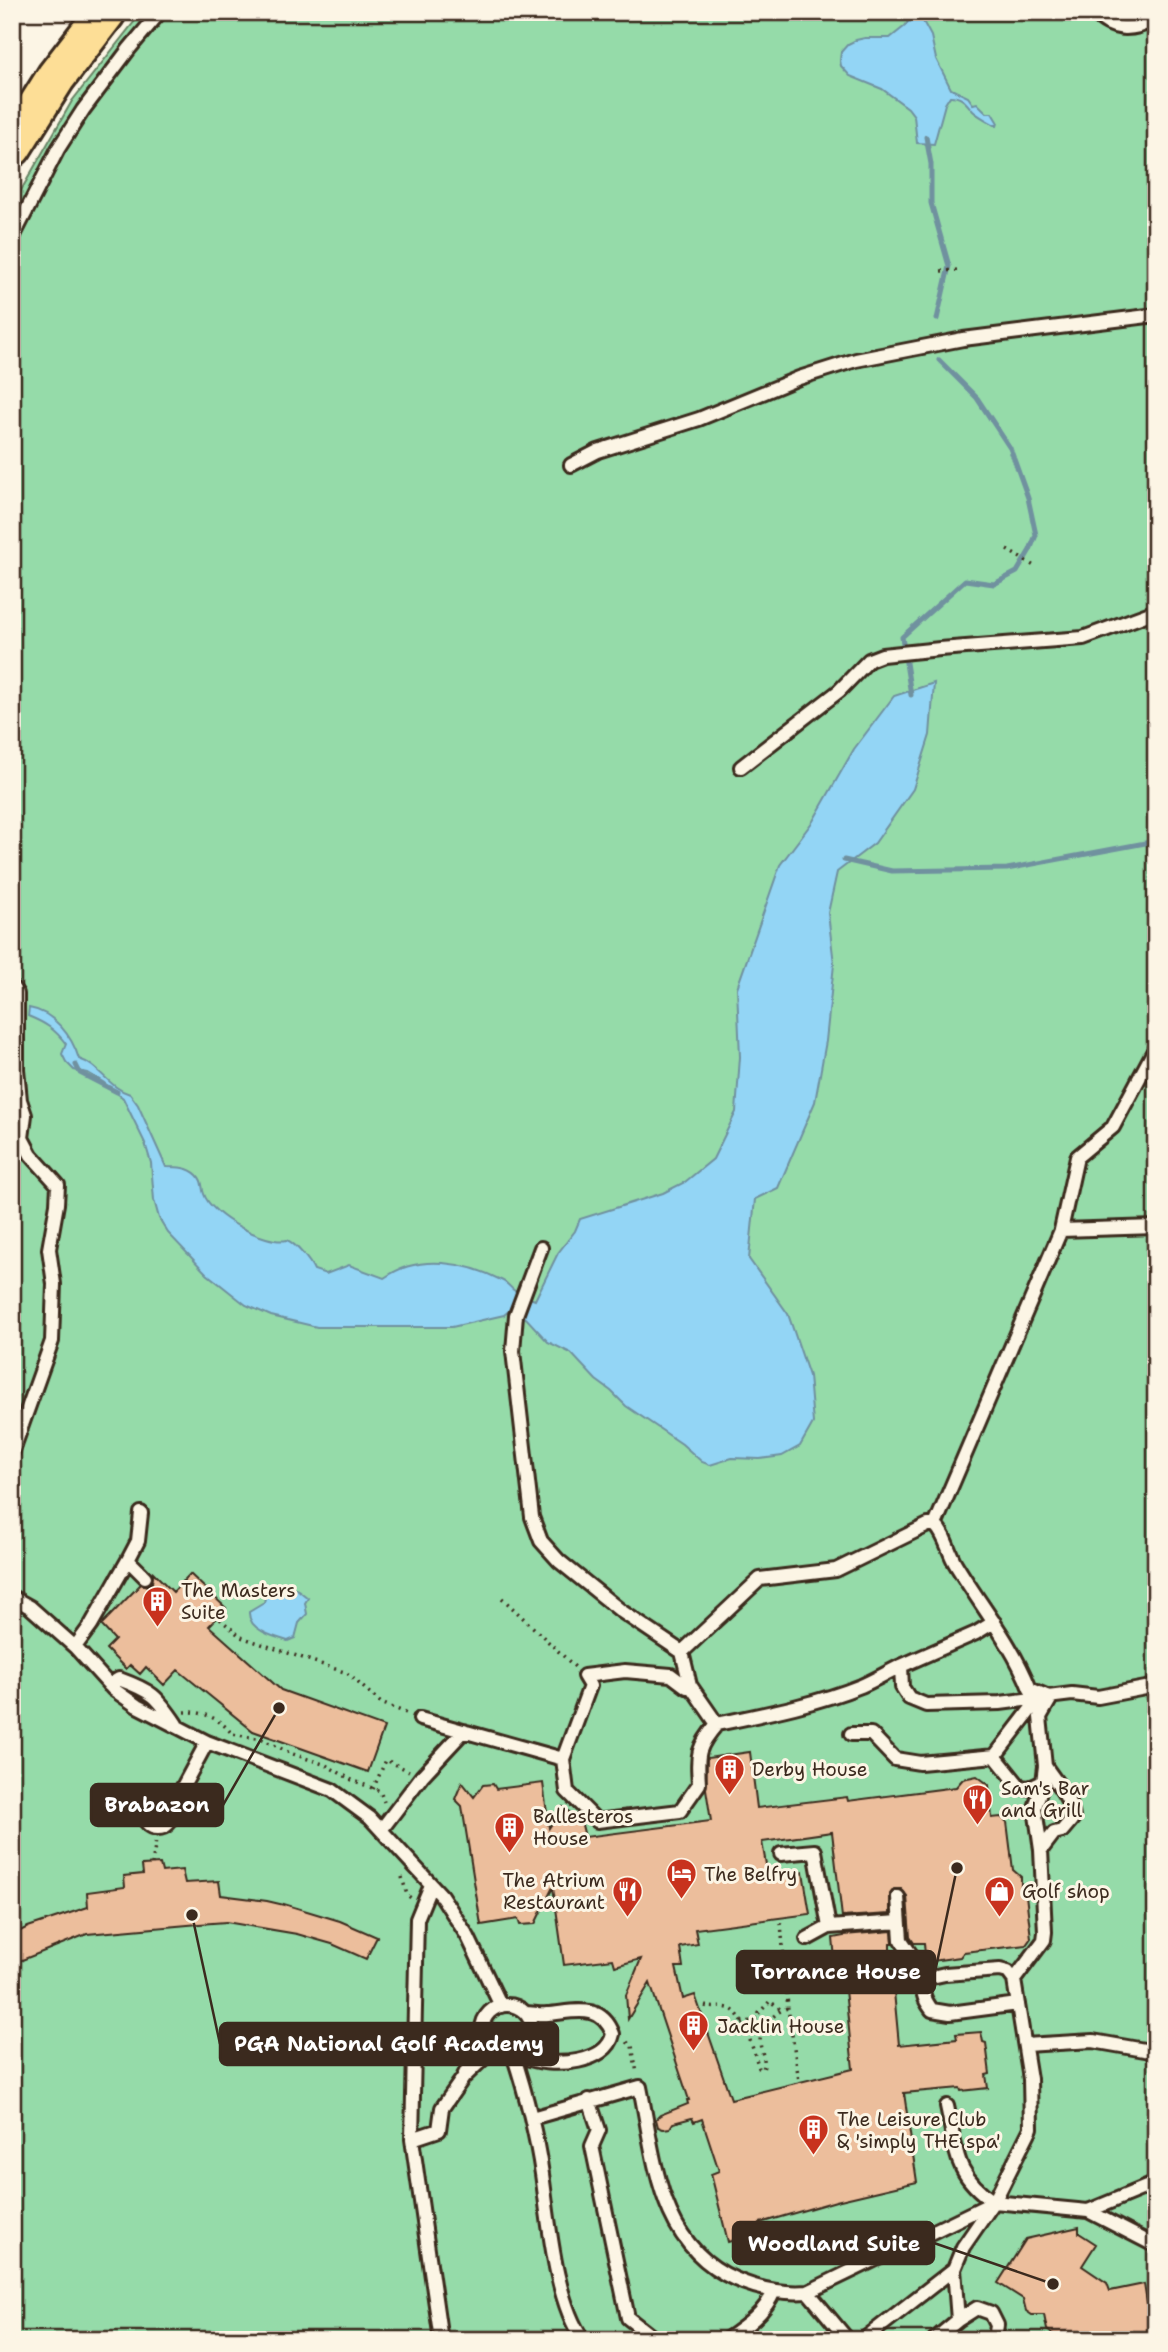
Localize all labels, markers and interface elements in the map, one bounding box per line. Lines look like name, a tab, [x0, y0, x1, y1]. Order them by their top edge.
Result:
place label: The Masters Suite	[181, 1578, 296, 1625]
building icon: The Masters Suite	[141, 1584, 175, 1628]
building icon: Derby House	[712, 1752, 746, 1796]
place label: Derby House	[752, 1757, 868, 1782]
place label: Sam's Bar and Grill	[1001, 1776, 1090, 1823]
restaurant icon: Sam's Bar and Grill	[961, 1782, 995, 1826]
callout: Brabazon	[91, 1784, 223, 1826]
text: Brabazon	[105, 1791, 209, 1819]
place label: Ballesteros House	[533, 1804, 633, 1851]
building icon: Ballesteros House	[493, 1810, 527, 1854]
hotel icon: The Belfry	[664, 1857, 698, 1901]
place label: The Belfry	[704, 1862, 797, 1887]
place label: The Atrium Restaurant	[503, 1868, 605, 1915]
restaurant icon: The Atrium Restaurant	[611, 1874, 645, 1918]
shop icon: Golf shop	[982, 1874, 1016, 1918]
place label: Golf shop	[1022, 1879, 1110, 1904]
callout: Torrance House	[737, 1951, 935, 1993]
text: Torrance House	[751, 1958, 921, 1986]
building icon: Jacklin House	[677, 2009, 711, 2053]
place label: Jacklin House	[717, 2014, 844, 2039]
callout: PGA National Golf Academy	[220, 2023, 558, 2065]
text: PGA National Golf Academy	[234, 2030, 544, 2058]
place label: The Leisure Club & 'simply THE spa'	[837, 2107, 1001, 2154]
building icon: The Leisure Club & 'simply THE spa'	[797, 2113, 831, 2157]
callout: Woodland Suite	[733, 2222, 934, 2264]
text: Woodland Suite	[748, 2230, 920, 2258]

